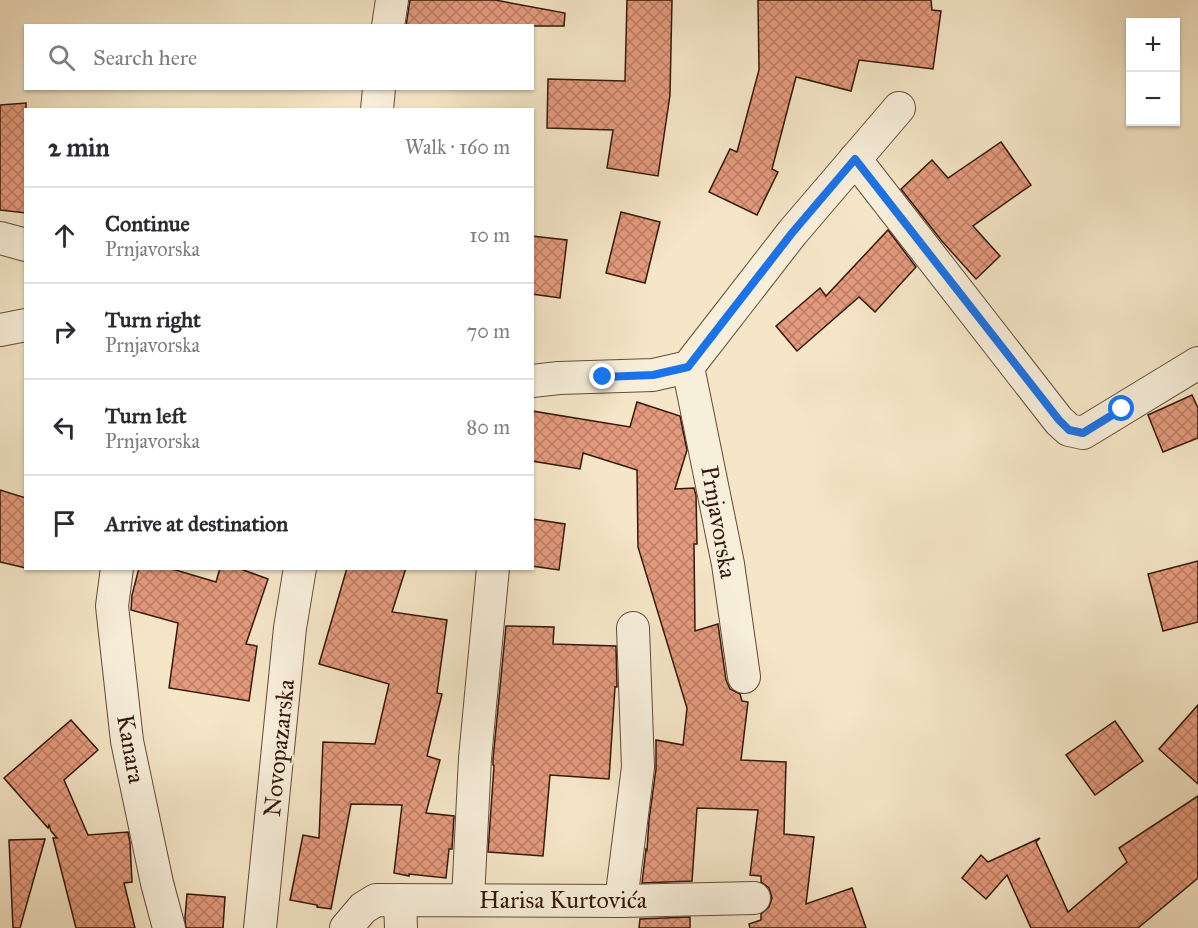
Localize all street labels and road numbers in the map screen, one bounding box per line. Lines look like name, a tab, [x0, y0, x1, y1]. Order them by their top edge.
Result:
street label: Prnjavorska	[694, 463, 744, 582]
street label: Novopazarska	[257, 677, 301, 818]
street label: Kanara	[110, 712, 152, 787]
street label: Harisa Kurtovića	[479, 885, 648, 915]

